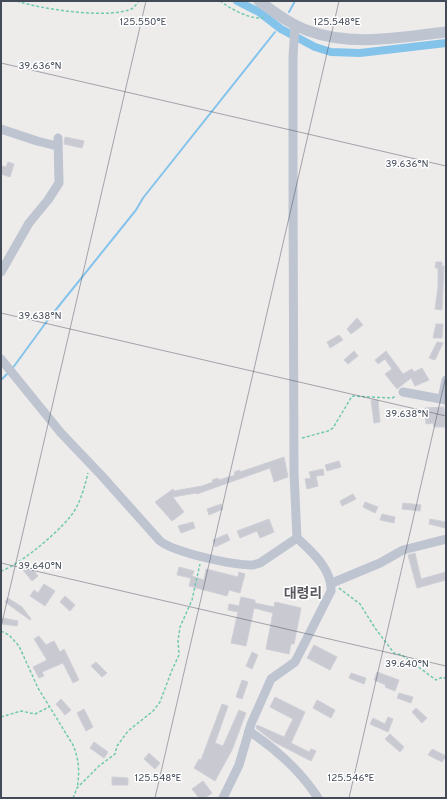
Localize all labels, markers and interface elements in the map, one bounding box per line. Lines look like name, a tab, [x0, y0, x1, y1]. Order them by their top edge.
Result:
text: 125.550°E	[119, 16, 167, 29]
text: 125.548°E	[313, 16, 361, 29]
text: 39.636°N	[18, 60, 62, 73]
text: 39.636°N	[385, 158, 429, 171]
text: 39.638°N	[18, 310, 62, 323]
text: 39.638°N	[385, 408, 429, 421]
text: 39.640°N	[18, 560, 62, 573]
district label: 대령리	[284, 586, 322, 603]
text: 39.640°N	[385, 658, 429, 671]
text: 125.548°E	[134, 772, 182, 785]
text: 125.546°E	[328, 772, 374, 785]

